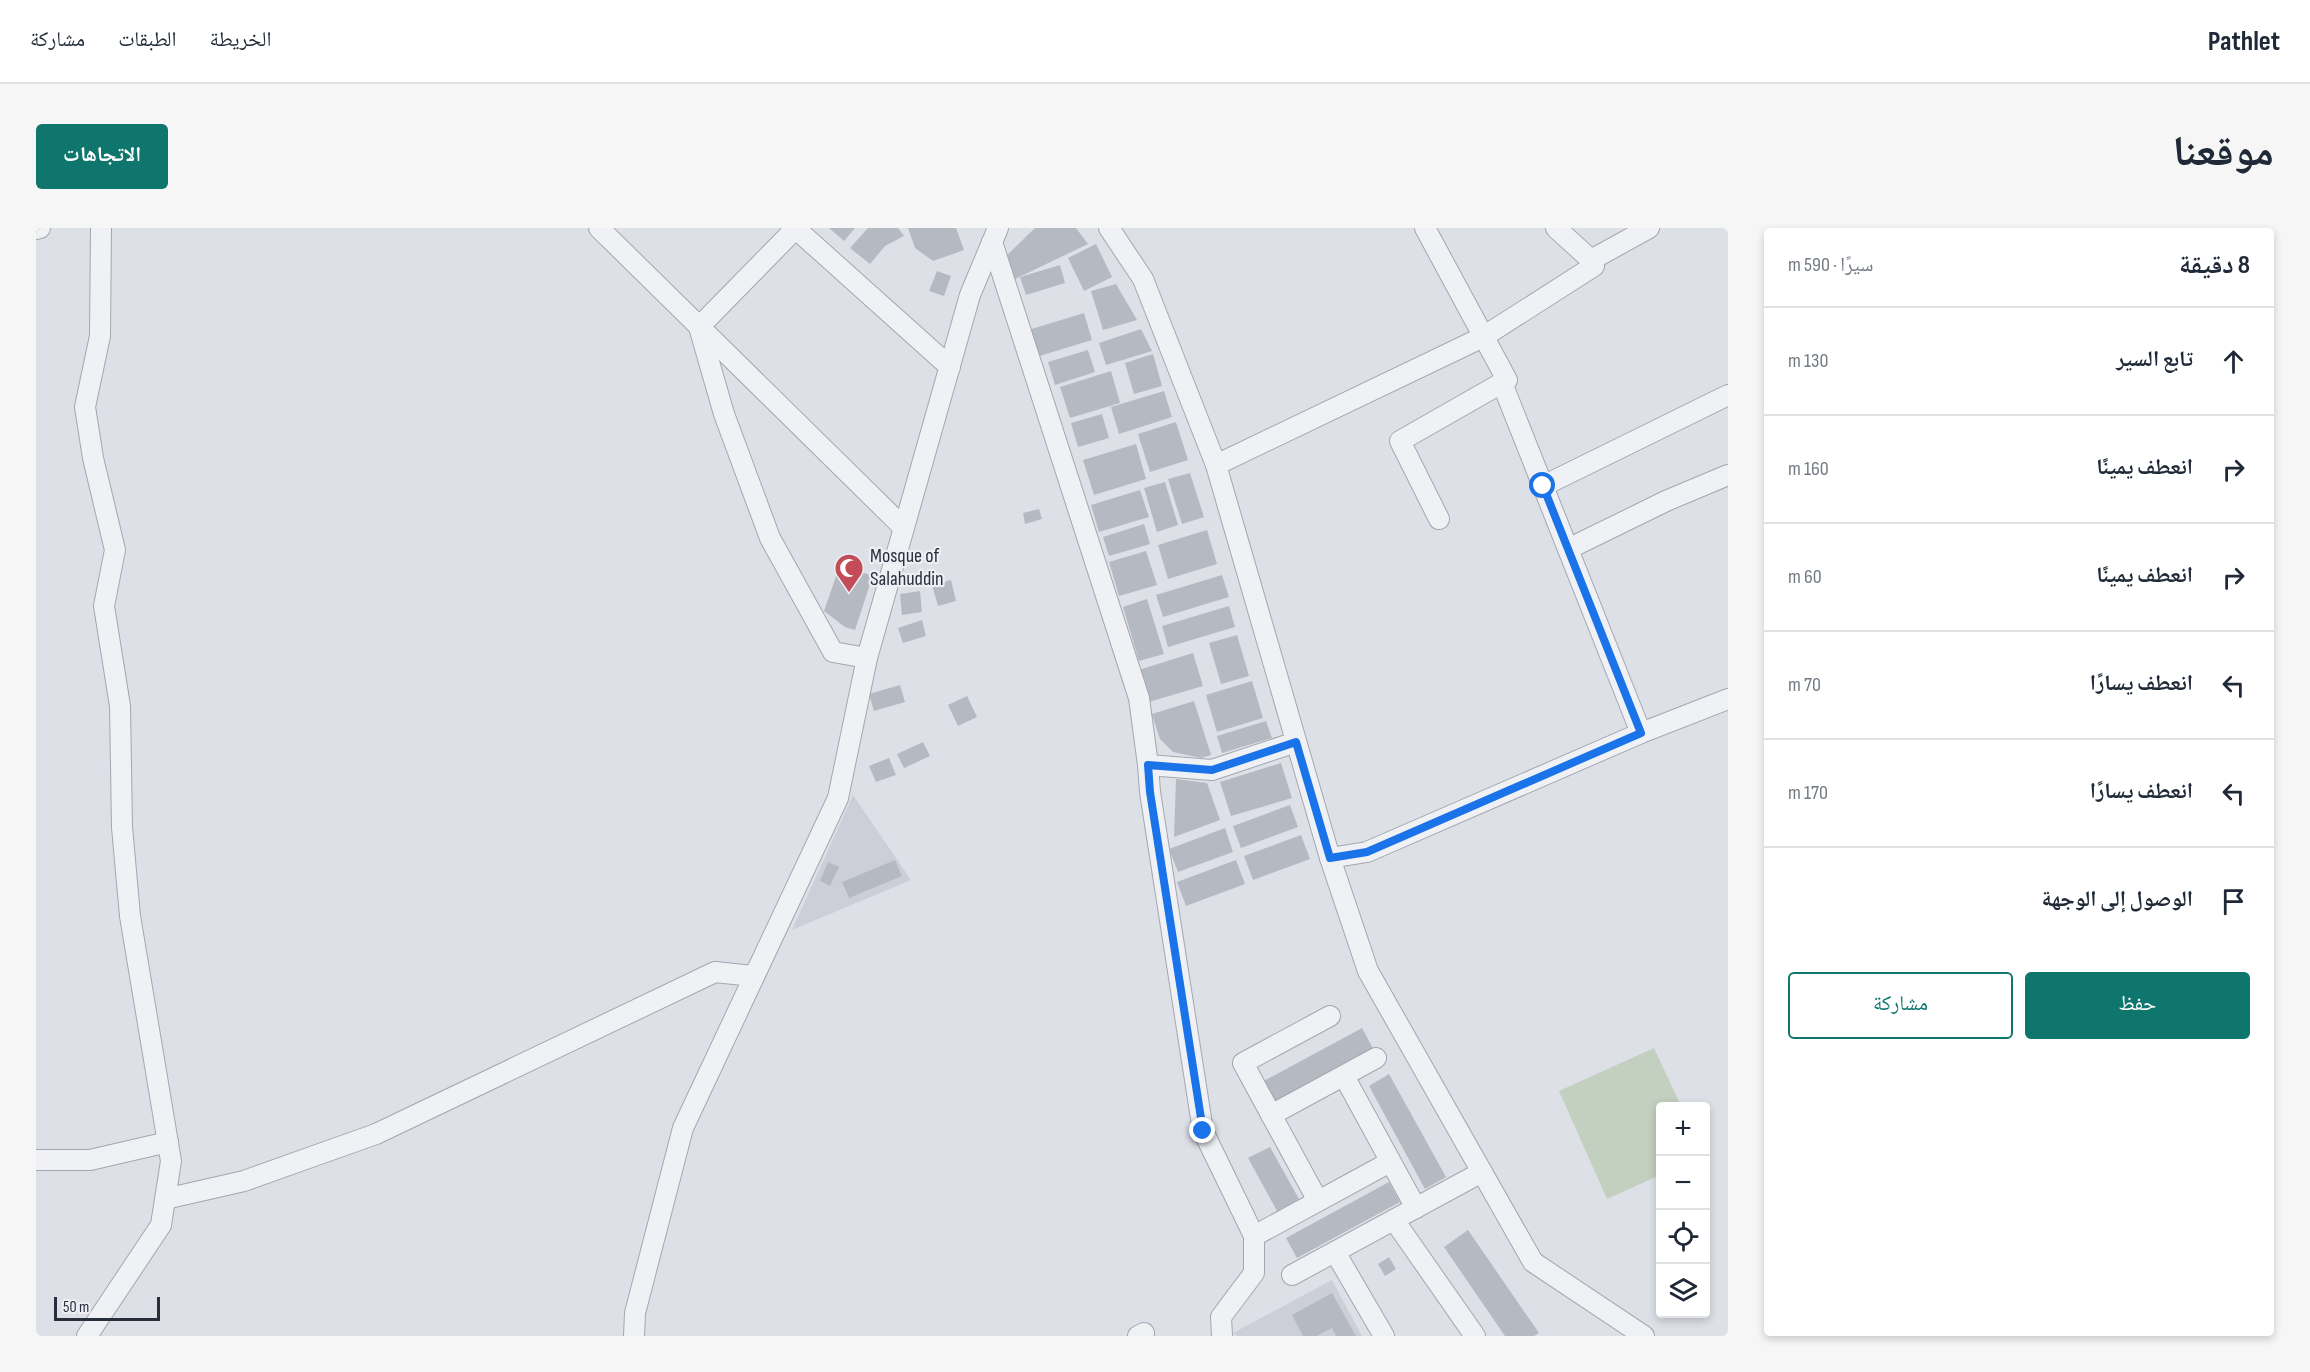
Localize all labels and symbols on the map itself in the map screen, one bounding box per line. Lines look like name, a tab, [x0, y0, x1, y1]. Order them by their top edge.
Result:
route start	[1529, 472, 1555, 498]
place label: Mosque of Salahuddin	[870, 544, 944, 591]
mosque icon: Mosque of Salahuddin	[833, 552, 865, 594]
route end	[1189, 1117, 1215, 1143]
scale bar	[54, 1294, 160, 1322]

